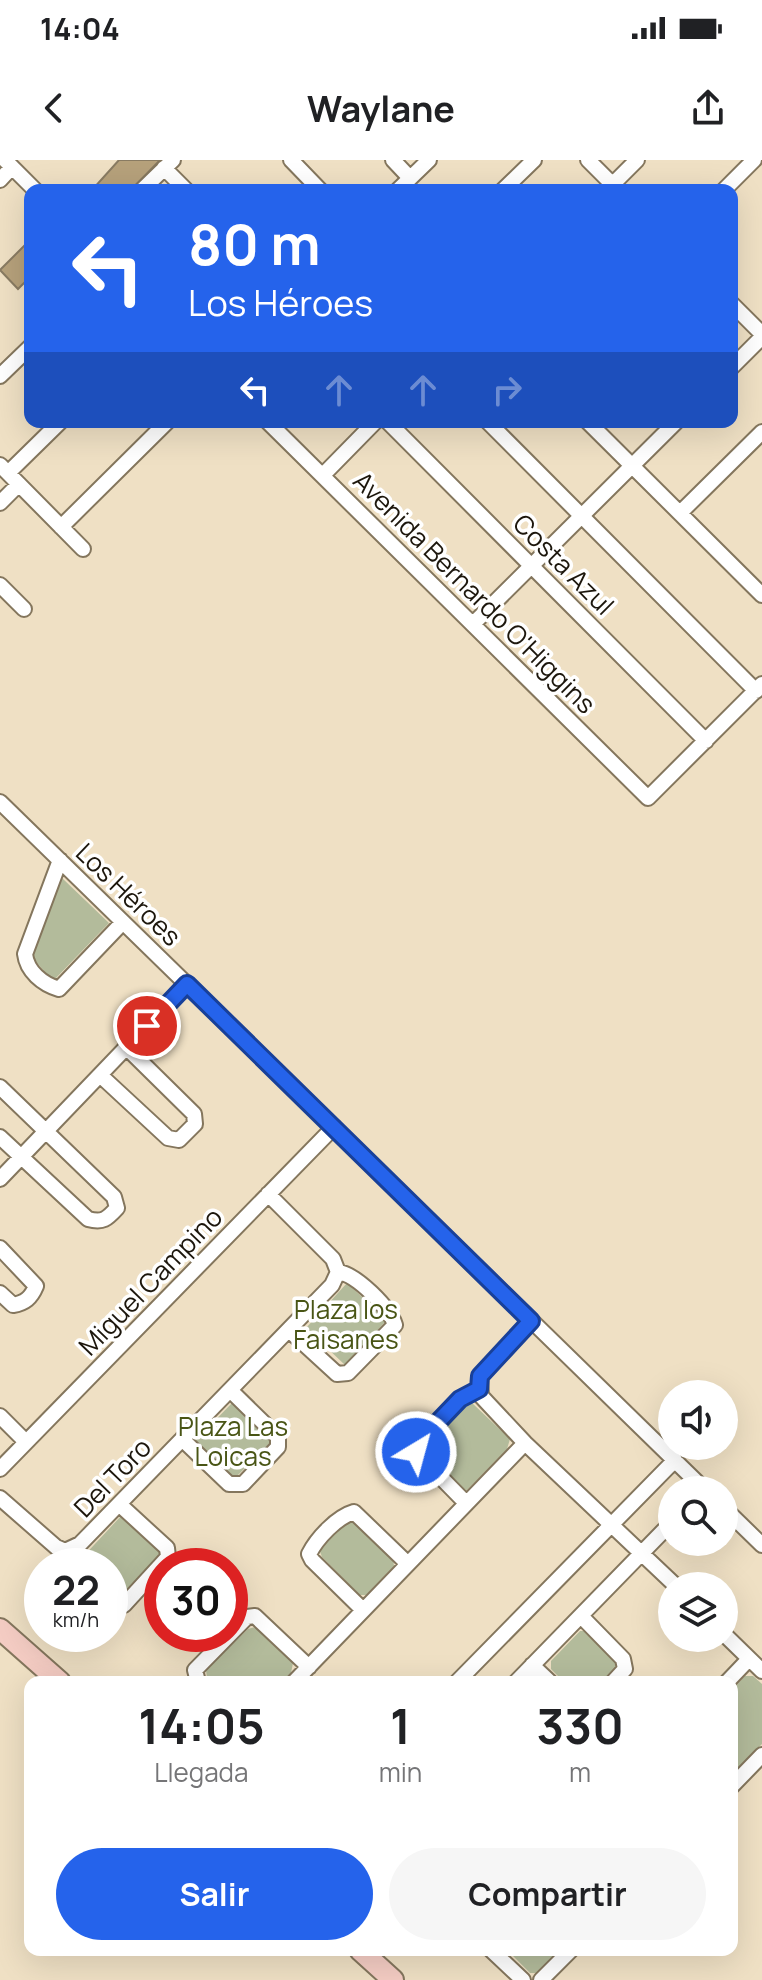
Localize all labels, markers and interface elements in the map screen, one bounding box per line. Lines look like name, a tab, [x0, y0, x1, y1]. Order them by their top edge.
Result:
text: 14:04	[40, 8, 120, 49]
text: Waylane	[307, 84, 455, 133]
icon: back	[32, 86, 76, 130]
icon: share	[686, 86, 730, 130]
text: 80 m	[188, 205, 321, 282]
icon: left	[56, 216, 160, 320]
text: Los Héroes	[188, 278, 373, 327]
icon: left	[233, 368, 277, 412]
icon: ahead	[317, 368, 361, 412]
icon: ahead	[401, 368, 445, 412]
icon: right	[485, 368, 529, 412]
street label: Avenida Bernardo O'Higgins	[346, 463, 604, 721]
street label: Costa Azul	[506, 506, 622, 622]
street label: Los Héroes	[68, 835, 190, 953]
pin	[113, 992, 181, 1060]
icon: arrive	[125, 1004, 169, 1048]
street label: Miguel Campino	[70, 1199, 230, 1363]
park label: Plaza los Faisanes	[293, 1291, 399, 1357]
map controls	[658, 1380, 738, 1652]
button: sound	[658, 1380, 738, 1460]
park label: Plaza Las Loicas	[178, 1408, 288, 1474]
position arrow	[374, 1410, 458, 1494]
street label: Del Toro	[65, 1430, 159, 1524]
button: search	[658, 1476, 738, 1556]
speed limit sign: 30	[144, 1548, 248, 1652]
text: 22	[52, 1562, 100, 1617]
button: layers	[658, 1572, 738, 1652]
text: km/h	[53, 1606, 99, 1633]
text: 14:05	[138, 1693, 265, 1758]
text: 1	[390, 1693, 411, 1758]
text: 330	[536, 1693, 624, 1758]
text: Llegada	[154, 1754, 248, 1790]
text: min	[379, 1754, 422, 1790]
text: m	[569, 1754, 591, 1790]
button: Salir	[56, 1848, 373, 1940]
button: Compartir	[389, 1848, 706, 1940]

